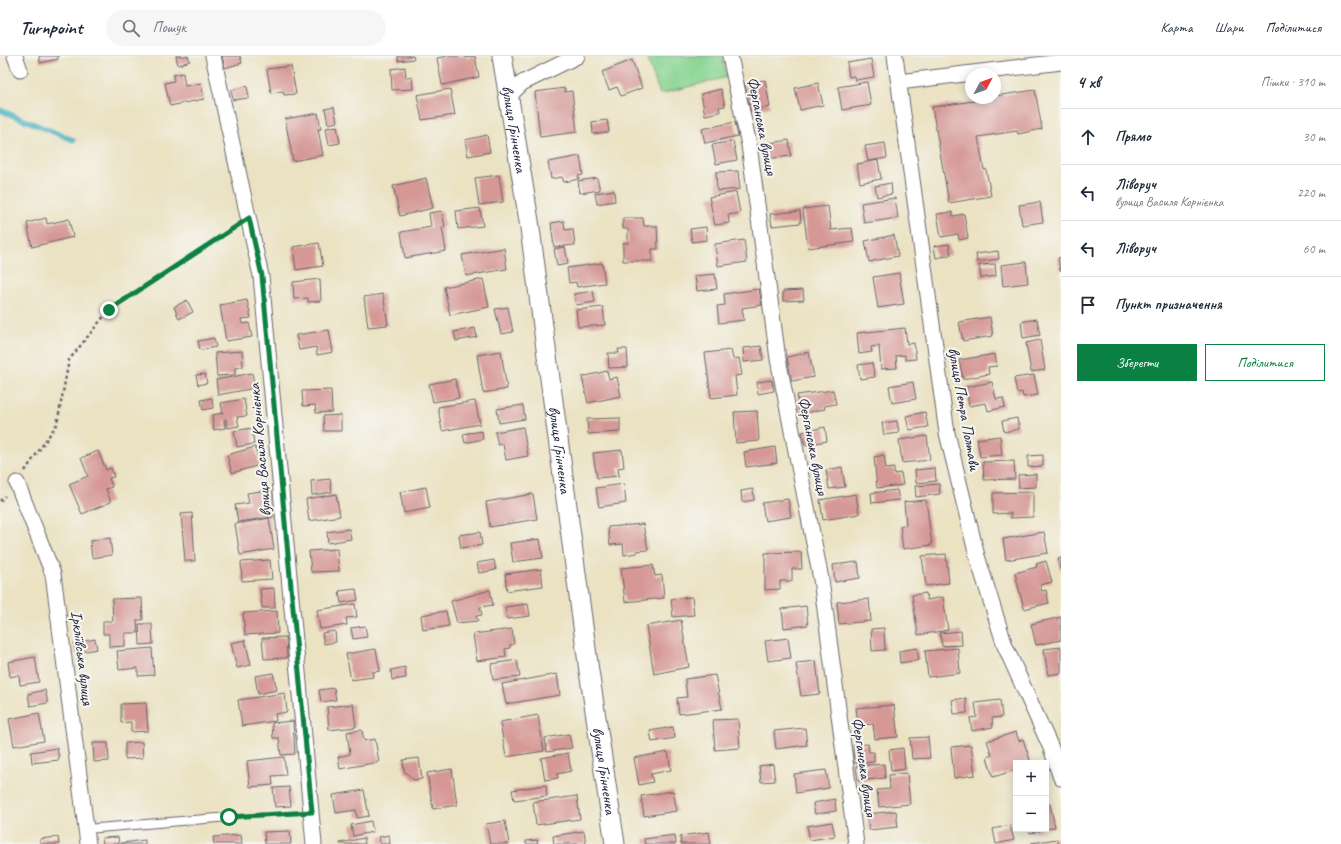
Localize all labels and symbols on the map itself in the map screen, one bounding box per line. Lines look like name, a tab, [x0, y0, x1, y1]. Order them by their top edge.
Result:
north arrow	[965, 68, 1001, 104]
street label: Ферганська вулиця	[743, 75, 782, 178]
street label: вулиця Грінченка	[497, 84, 531, 175]
route end	[100, 301, 118, 319]
street label: вулиця Петра Полтави	[943, 346, 985, 473]
street label: вулиця Василя Корнієнка	[244, 382, 276, 517]
street label: Ферганська вулиця	[794, 395, 833, 498]
street label: вулиця Грінченка	[544, 405, 575, 496]
street label: Іркліївська вулиця	[66, 610, 98, 708]
street label: Ферганська вулиця	[847, 716, 881, 819]
street label: вулиця Грінченка	[588, 726, 621, 817]
route start	[220, 808, 238, 826]

